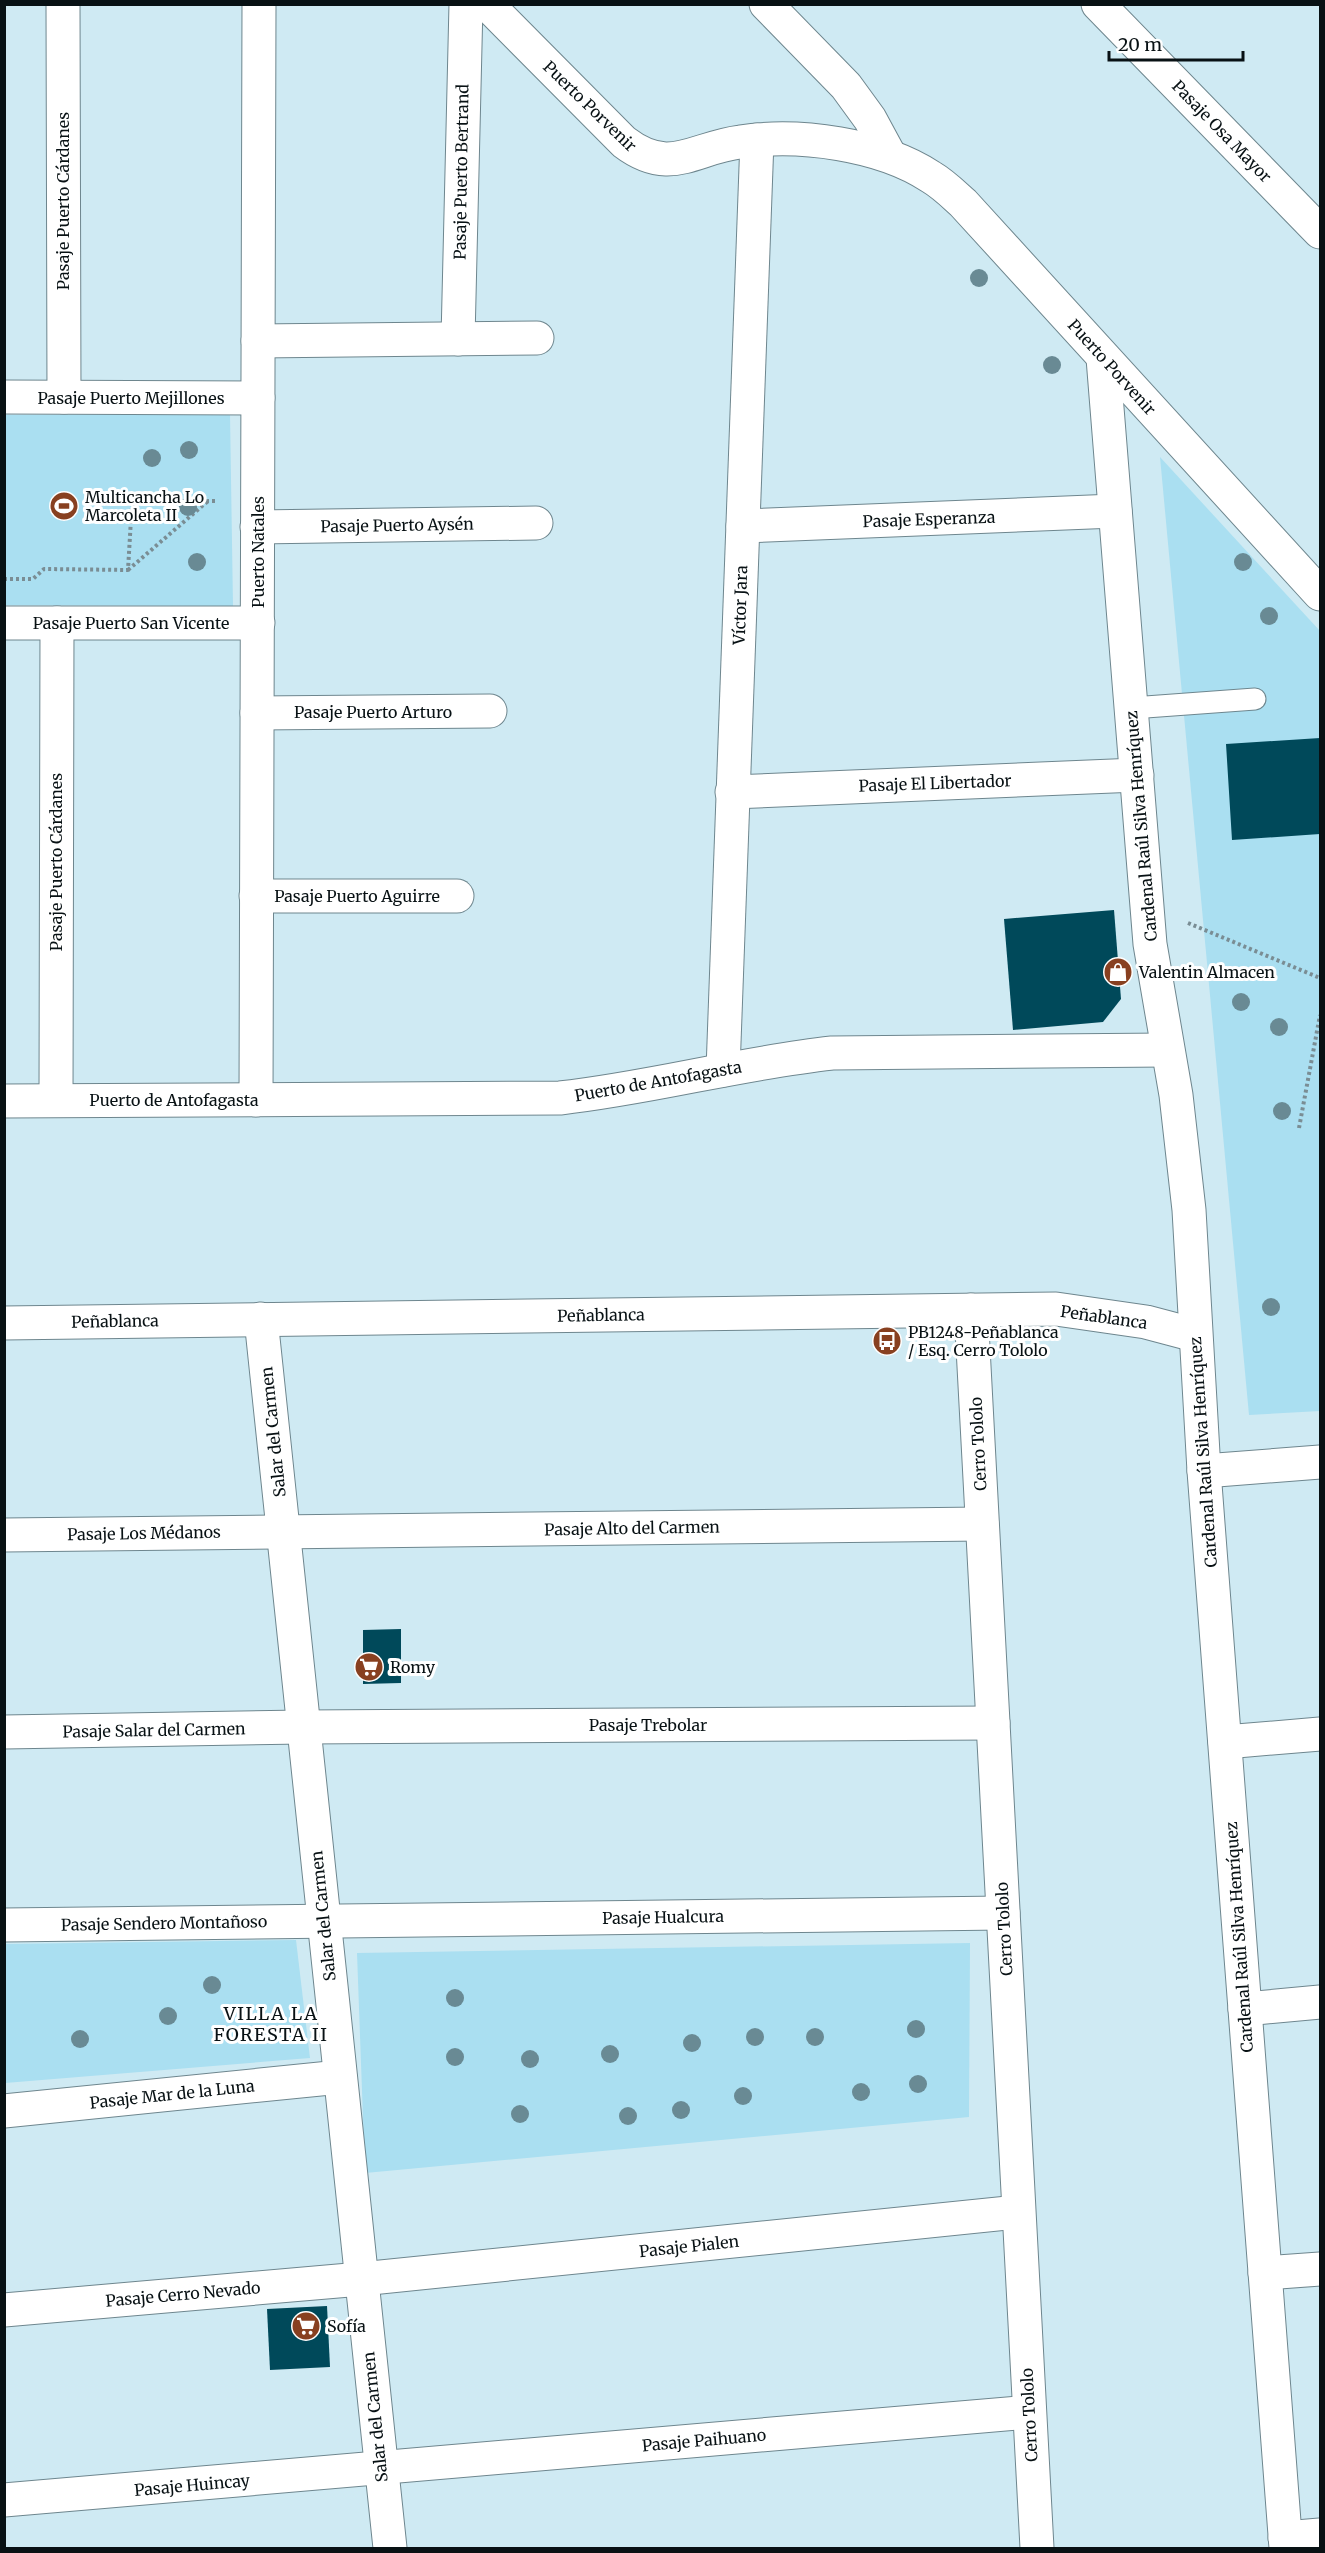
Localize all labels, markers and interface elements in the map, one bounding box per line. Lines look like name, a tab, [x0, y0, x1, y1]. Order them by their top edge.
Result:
scale bar	[1109, 24, 1242, 62]
text: 20 m	[1118, 33, 1162, 56]
street label: Puerto Porvenir	[539, 56, 641, 156]
street label: Pasaje Osa Mayor	[1168, 76, 1276, 186]
street label: Pasaje Puerto Bertrand	[449, 83, 473, 260]
street label: Pasaje Puerto Cárdanes	[53, 112, 73, 290]
street label: Puerto Porvenir	[1064, 315, 1160, 419]
street label: Pasaje Puerto Mejillones	[37, 388, 225, 408]
place label: Multicancha Lo Marcoleta II	[85, 487, 204, 525]
sports icon: Multicancha Lo Marcoleta II	[48, 490, 80, 522]
street label: Puerto Natales	[248, 496, 268, 608]
street label: Pasaje Esperanza	[862, 507, 996, 531]
street label: Pasaje Puerto Aysén	[320, 514, 474, 536]
street label: Víctor Jara	[729, 565, 751, 646]
street label: Pasaje Puerto San Vicente	[33, 613, 229, 633]
street label: Pasaje Puerto Arturo	[294, 702, 452, 722]
street label: Cardenal Raúl Silva Henríquez	[1121, 710, 1161, 942]
street label: Pasaje El Libertador	[858, 770, 1012, 796]
street label: Pasaje Puerto Cárdanes	[46, 773, 66, 951]
street label: Pasaje Puerto Aguirre	[274, 886, 440, 906]
shop icon: Valentin Almacen	[1102, 956, 1134, 988]
place label: Valentin Almacen	[1138, 962, 1275, 982]
street label: Puerto de Antofagasta	[573, 1056, 744, 1106]
street label: Puerto de Antofagasta	[89, 1090, 259, 1110]
street label: Peñablanca	[1059, 1301, 1149, 1333]
street label: Peñablanca	[557, 1304, 645, 1326]
street label: Peñablanca	[71, 1310, 159, 1332]
place label: PB1248-Peñablanca / Esq. Cerro Tololo	[908, 1322, 1059, 1360]
bus stop icon: PB1248-Peñablanca / Esq. Cerro Tololo	[871, 1325, 903, 1357]
street label: Cardenal Raúl Silva Henríquez	[1185, 1336, 1221, 1568]
street label: Salar del Carmen	[256, 1365, 290, 1498]
street label: Cerro Tololo	[966, 1397, 990, 1491]
street label: Pasaje Alto del Carmen	[544, 1516, 720, 1540]
street label: Pasaje Los Médanos	[67, 1522, 221, 1544]
supermarket icon: Romy	[353, 1651, 385, 1683]
place label: Romy	[390, 1657, 436, 1677]
street label: Pasaje Trebolar	[589, 1715, 707, 1735]
street label: Pasaje Salar del Carmen	[62, 1718, 246, 1742]
street label: Cardenal Raúl Silva Henríquez	[1221, 1821, 1257, 2053]
street label: Salar del Carmen	[306, 1849, 340, 1982]
street label: Cerro Tololo	[992, 1882, 1016, 1976]
street label: Pasaje Hualcura	[602, 1906, 725, 1928]
street label: Pasaje Sendero Montañoso	[61, 1911, 267, 1935]
district label: VILLA LA FORESTA II	[213, 2002, 329, 2046]
street label: Pasaje Mar de la Luna	[89, 2075, 256, 2113]
street label: Pasaje Pialen	[638, 2231, 740, 2261]
street label: Pasaje Cerro Nevado	[105, 2277, 261, 2311]
supermarket icon: Sofía	[290, 2310, 322, 2342]
place label: Sofía	[327, 2316, 366, 2336]
street label: Salar del Carmen	[358, 2350, 392, 2483]
street label: Cerro Tololo	[1017, 2368, 1041, 2462]
street label: Pasaje Paihuano	[641, 2425, 767, 2455]
street label: Pasaje Huincay	[133, 2470, 251, 2500]

